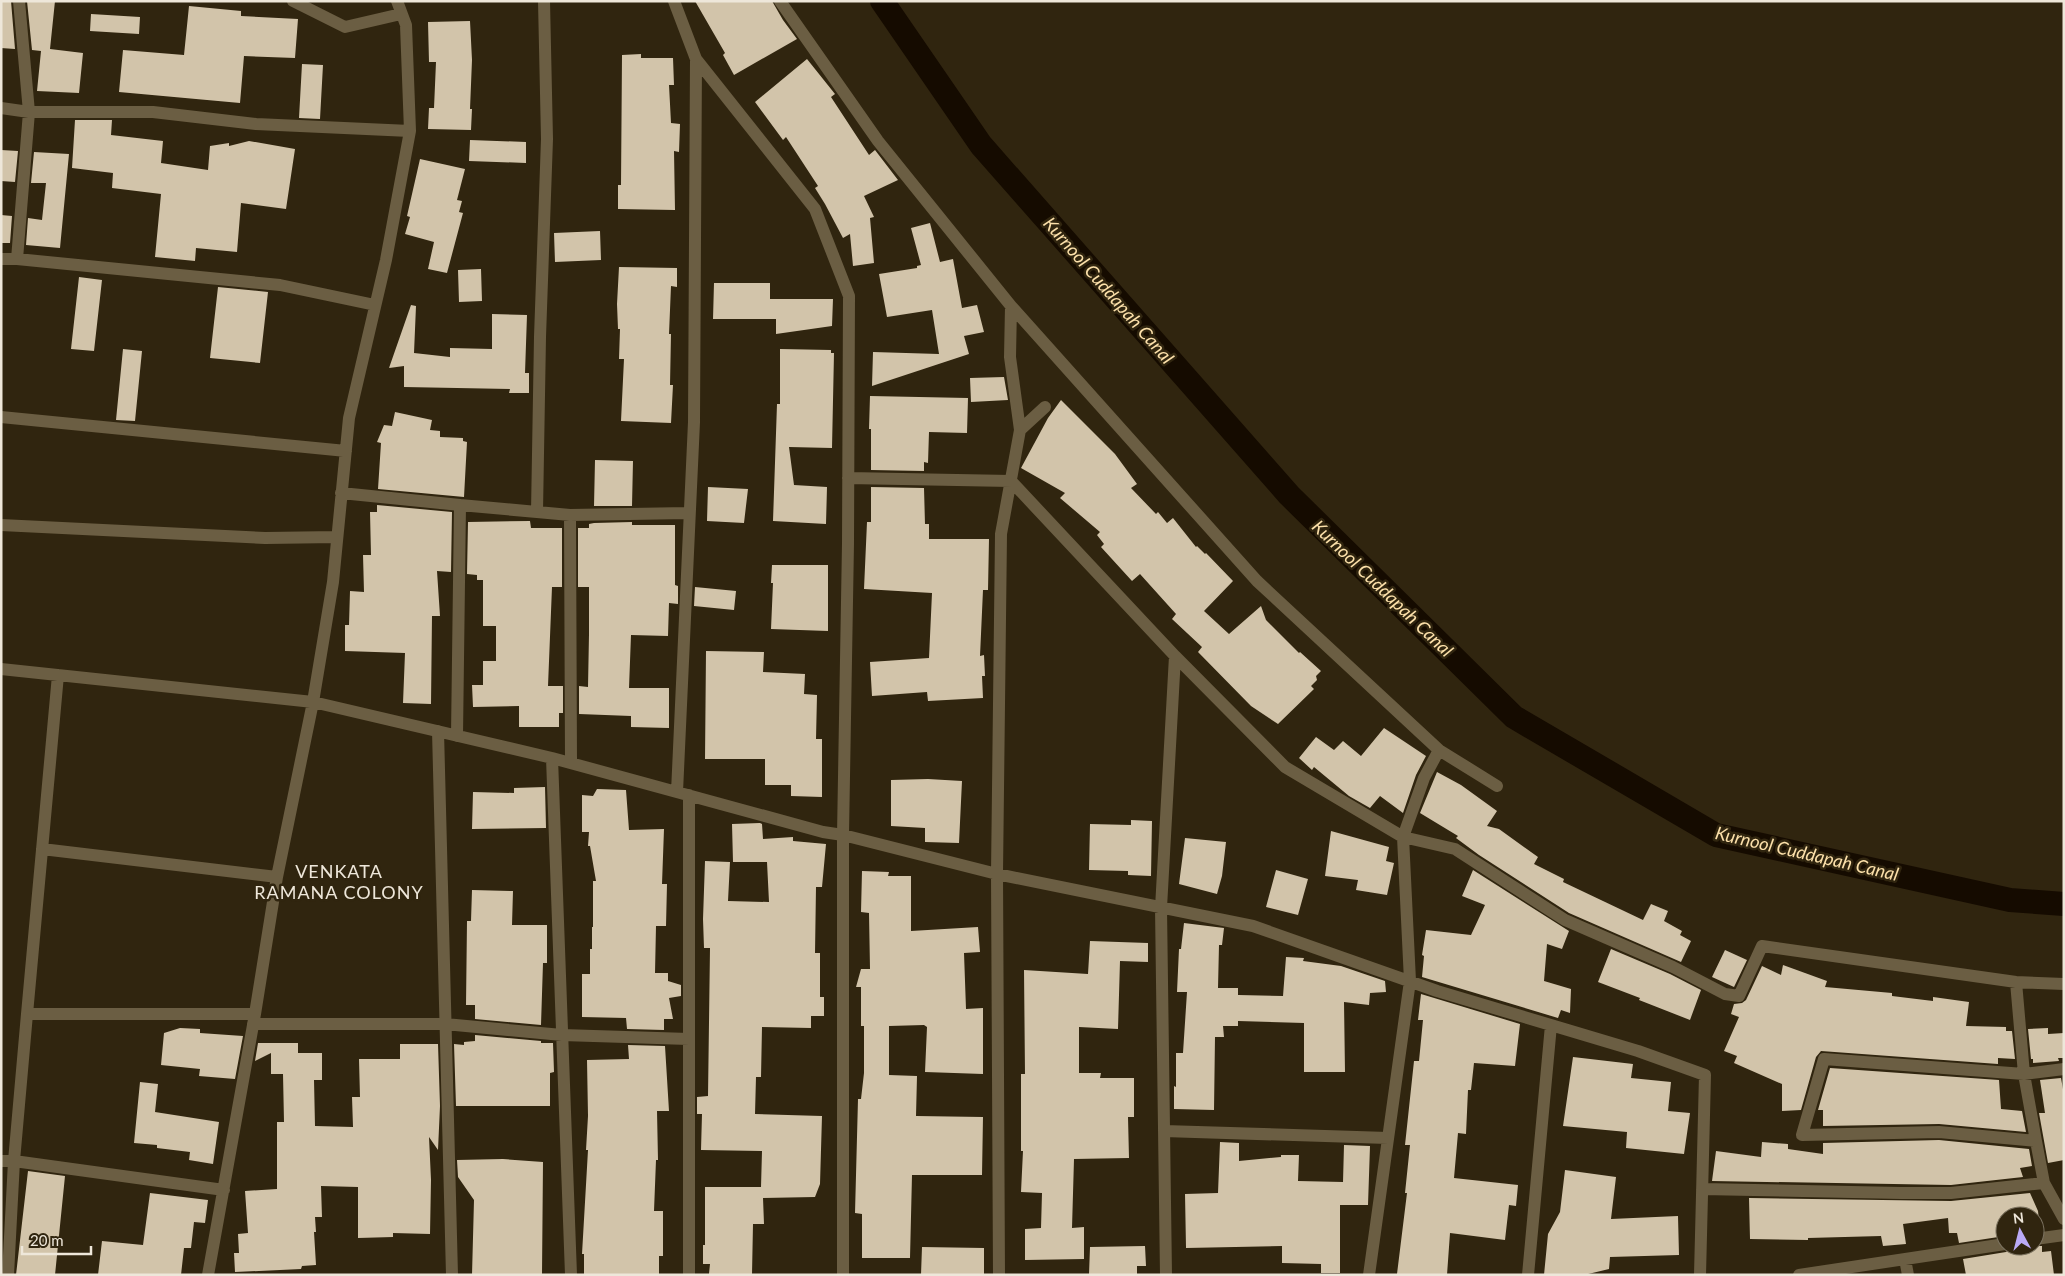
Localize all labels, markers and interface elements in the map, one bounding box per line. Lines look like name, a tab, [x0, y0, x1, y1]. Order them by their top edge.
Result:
water label: Kurnool Cuddapah Canal	[1039, 212, 1179, 368]
water label: Kurnool Cuddapah Canal	[1308, 515, 1458, 661]
water label: Kurnool Cuddapah Canal	[1713, 821, 1901, 885]
district label: VENKATA RAMANA COLONY	[254, 860, 424, 903]
north arrow	[1995, 1206, 2045, 1256]
text: N	[2012, 1209, 2025, 1227]
scale bar	[22, 1224, 91, 1256]
text: 20 m	[30, 1231, 64, 1249]

